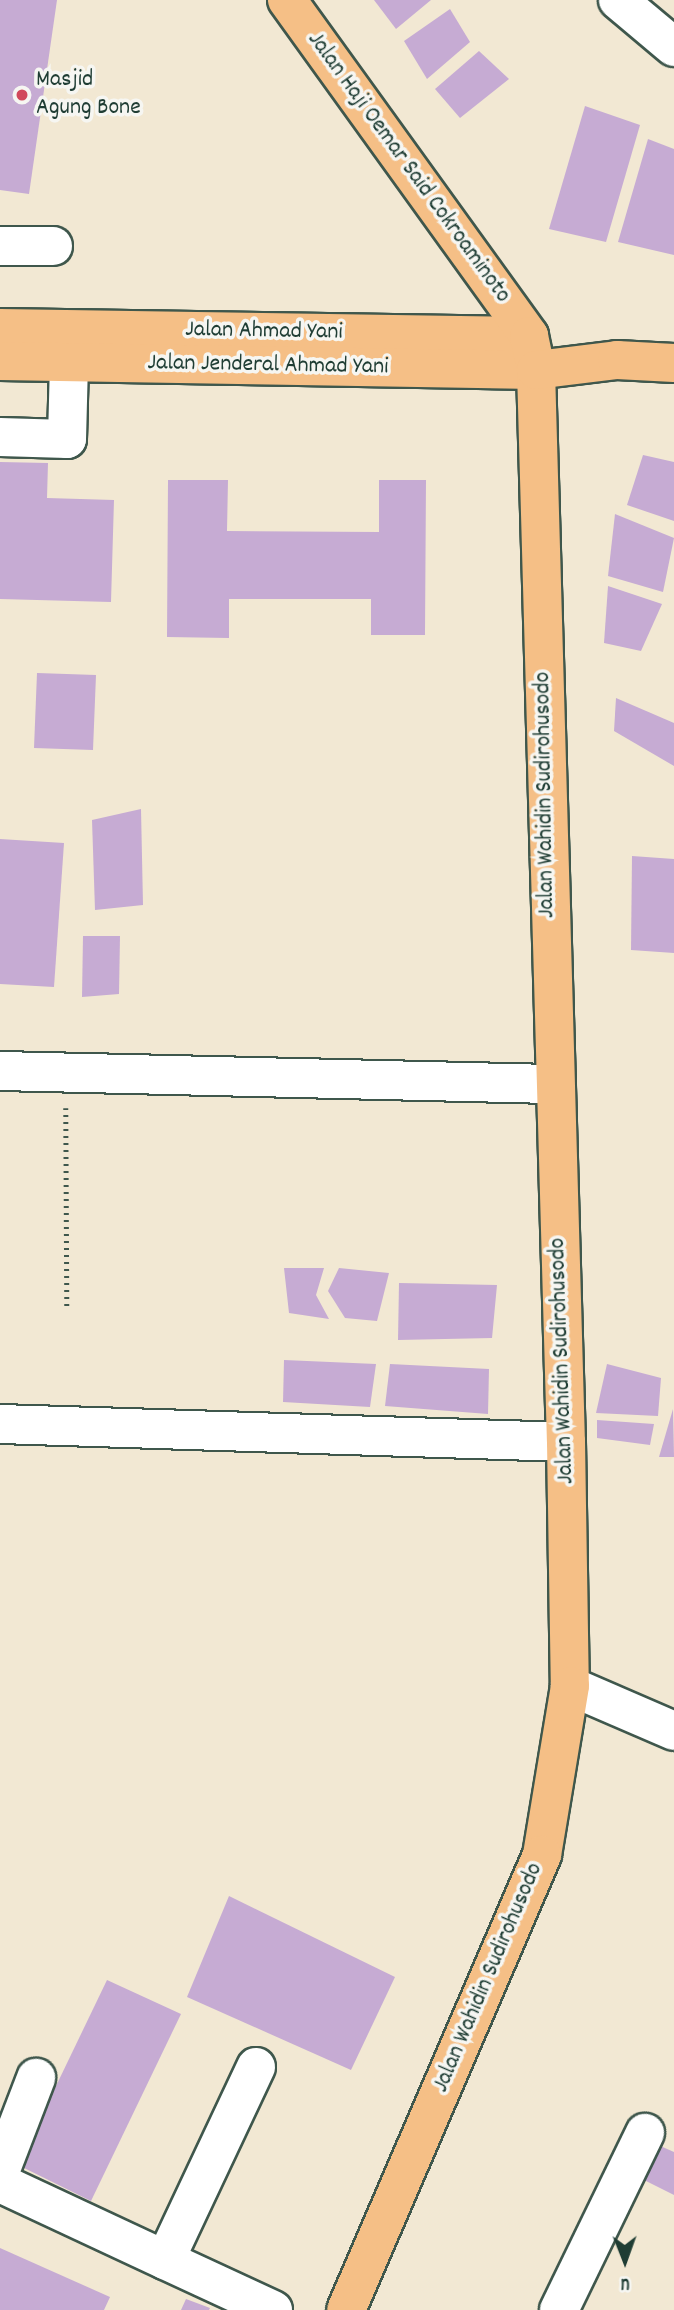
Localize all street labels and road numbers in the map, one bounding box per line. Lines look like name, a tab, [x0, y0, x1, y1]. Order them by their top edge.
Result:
street label: Jalan Haji Oemar Said Cokroaminoto	[300, 27, 516, 309]
street label: Jalan Ahmad Yani	[185, 316, 343, 348]
street label: Jalan Jenderal Ahmad Yani	[147, 349, 389, 383]
street label: Jalan Wahidin Sudirohusodo	[529, 672, 563, 918]
street label: Jalan Wahidin Sudirohusodo	[544, 1237, 582, 1485]
street label: Jalan Wahidin Sudirohusodo	[428, 1859, 550, 2097]

